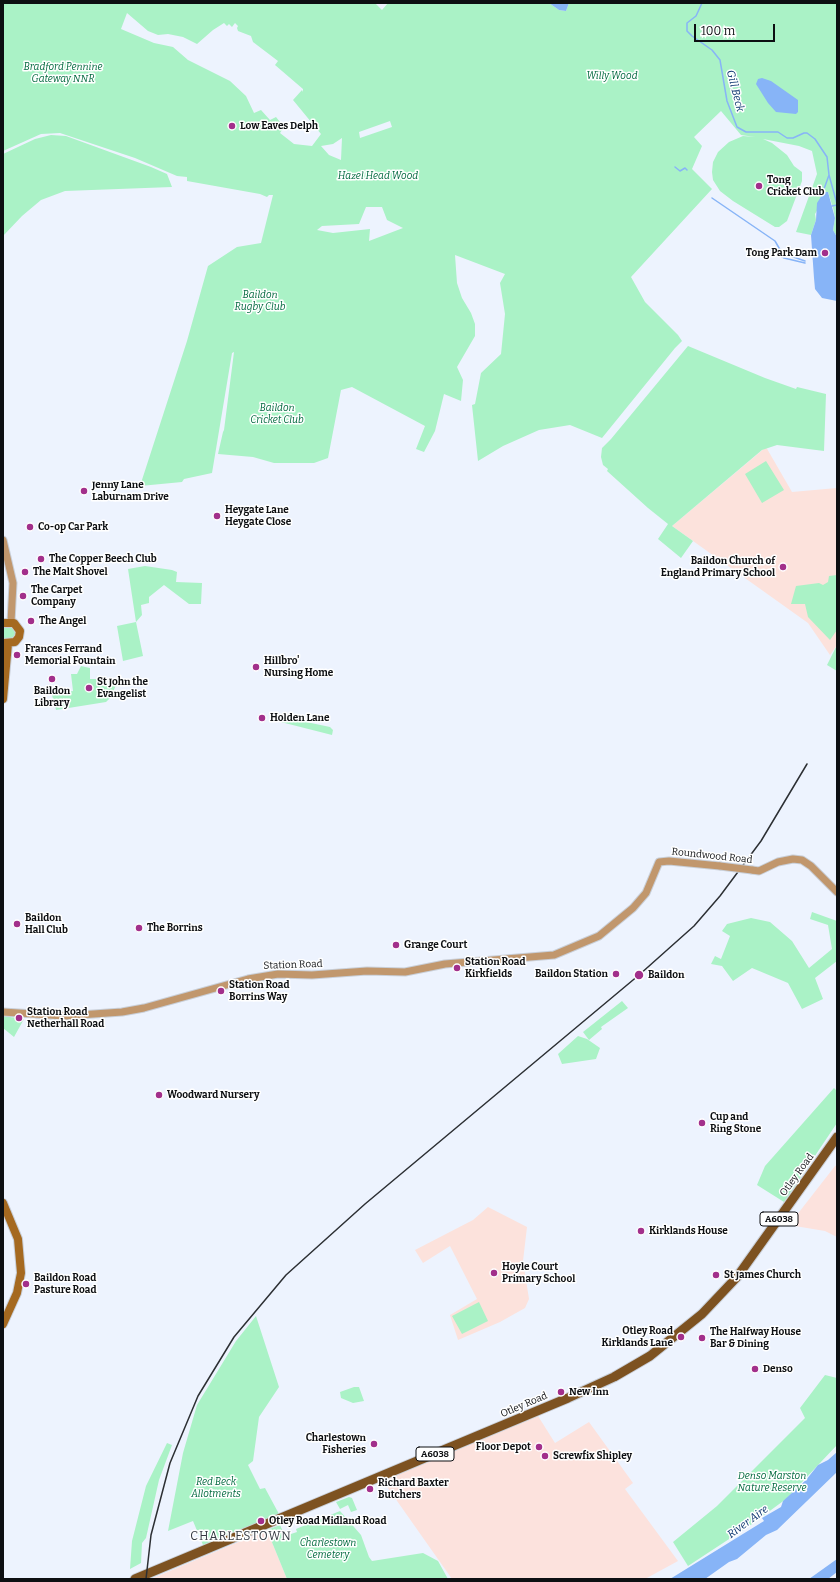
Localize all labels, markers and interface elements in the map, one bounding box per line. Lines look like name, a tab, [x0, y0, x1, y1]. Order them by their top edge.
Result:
scale bar	[696, 16, 777, 42]
text: 100 m	[701, 24, 735, 38]
park label: Bradford Pennine Gateway NNR	[24, 61, 102, 84]
water label: Gill Beck	[723, 69, 747, 113]
park label: Willy Wood	[586, 70, 638, 82]
place label: Low Eaves Delph	[240, 120, 318, 132]
marker: Low Eaves Delph	[227, 121, 237, 131]
park label: Hazel Head Wood	[338, 170, 418, 182]
place label: Tong Cricket Club	[767, 174, 824, 198]
marker: Tong Cricket Club	[754, 181, 764, 191]
place label: Tong Park Dam	[746, 247, 817, 259]
marker: Tong Park Dam	[820, 248, 830, 258]
park label: Baildon Rugby Club	[235, 289, 285, 312]
park label: Baildon Cricket Club	[250, 402, 304, 426]
place label: Jenny Lane Laburnam Drive	[92, 479, 169, 502]
marker: Jenny Lane Laburnam Drive	[79, 486, 89, 496]
place label: Heygate Lane Heygate Close	[225, 504, 291, 528]
marker: Heygate Lane Heygate Close	[212, 511, 222, 521]
place label: Co-op Car Park	[38, 521, 108, 533]
marker: Co-op Car Park	[25, 522, 35, 532]
place label: The Copper Beech Club	[49, 553, 157, 565]
marker: The Copper Beech Club	[36, 554, 46, 564]
place label: Baildon Church of England Primary School	[661, 555, 775, 578]
marker: Baildon Church of England Primary School	[778, 562, 788, 572]
place label: The Malt Shovel	[33, 566, 108, 578]
marker: The Malt Shovel	[20, 567, 30, 577]
place label: The Carpet Company	[31, 584, 83, 608]
marker: The Carpet Company	[18, 591, 28, 601]
place label: The Angel	[39, 615, 86, 627]
marker: The Angel	[26, 616, 36, 626]
place label: Frances Ferrand Memorial Fountain	[25, 643, 116, 666]
marker: Frances Ferrand Memorial Fountain	[12, 650, 22, 660]
place label: Hillbro' Nursing Home	[264, 655, 333, 678]
marker: Hillbro' Nursing Home	[251, 662, 261, 672]
marker: Baildon Library	[47, 674, 57, 684]
place label: St John the Evangelist	[97, 676, 148, 700]
marker: St John the Evangelist	[84, 683, 94, 693]
place label: Baildon Library	[34, 685, 70, 708]
place label: Holden Lane	[270, 712, 329, 724]
marker: Holden Lane	[257, 713, 267, 723]
street label: Roundwood Road	[671, 846, 753, 866]
place label: Baildon Hall Club	[25, 912, 68, 936]
marker: Baildon Hall Club	[12, 919, 22, 929]
place label: The Borrins	[147, 922, 203, 934]
marker: The Borrins	[134, 923, 144, 933]
place label: Grange Court	[404, 939, 467, 951]
marker: Grange Court	[391, 940, 401, 950]
place label: Station Road Kirkfields	[465, 956, 525, 980]
street label: Station Road	[263, 958, 323, 972]
marker: Station Road Kirkfields	[452, 963, 462, 973]
place label: Baildon Station	[535, 968, 608, 980]
marker: Baildon Station	[611, 969, 621, 979]
marker: Baildon	[633, 969, 645, 981]
place label: Baildon	[648, 969, 684, 981]
place label: Station Road Borrins Way	[229, 979, 289, 1002]
marker: Station Road Borrins Way	[216, 986, 226, 996]
place label: Station Road Netherhall Road	[27, 1006, 104, 1030]
marker: Station Road Netherhall Road	[14, 1013, 24, 1023]
place label: Woodward Nursery	[167, 1089, 260, 1101]
marker: Woodward Nursery	[154, 1090, 164, 1100]
place label: Cup and Ring Stone	[710, 1111, 761, 1134]
marker: Cup and Ring Stone	[697, 1118, 707, 1128]
street label: Otley Road	[777, 1151, 817, 1199]
road number: A6038	[760, 1212, 798, 1226]
place label: Kirklands House	[649, 1225, 728, 1237]
marker: Kirklands House	[636, 1226, 646, 1236]
place label: Hoyle Court Primary School	[502, 1261, 575, 1284]
marker: Hoyle Court Primary School	[489, 1268, 499, 1278]
place label: St James Church	[724, 1269, 801, 1281]
marker: St James Church	[711, 1270, 721, 1280]
place label: Baildon Road Pasture Road	[34, 1272, 96, 1296]
marker: Baildon Road Pasture Road	[21, 1279, 31, 1289]
place label: Otley Road Kirklands Lane	[601, 1325, 673, 1348]
place label: The Halfway House Bar & Dining	[710, 1326, 801, 1350]
marker: Otley Road Kirklands Lane	[676, 1332, 686, 1342]
marker: The Halfway House Bar & Dining	[697, 1333, 707, 1343]
place label: Denso	[763, 1363, 793, 1375]
marker: Denso	[750, 1364, 760, 1374]
place label: New Inn	[569, 1386, 609, 1398]
marker: New Inn	[556, 1387, 566, 1397]
street label: Otley Road	[499, 1390, 549, 1420]
place label: Charlestown Fisheries	[306, 1432, 366, 1456]
marker: Charlestown Fisheries	[369, 1439, 379, 1449]
place label: Floor Depot	[476, 1441, 531, 1453]
marker: Floor Depot	[534, 1442, 544, 1452]
road number: A6038	[416, 1447, 454, 1461]
place label: Screwfix Shipley	[553, 1450, 632, 1462]
marker: Screwfix Shipley	[540, 1451, 550, 1461]
park label: Denso Marston Nature Reserve	[738, 1470, 806, 1494]
park label: Red Beck Allotments	[191, 1476, 241, 1500]
place label: Richard Baxter Butchers	[378, 1477, 449, 1500]
marker: Richard Baxter Butchers	[365, 1484, 375, 1494]
water label: River Aire	[725, 1503, 771, 1541]
place label: Otley Road Midland Road	[269, 1515, 386, 1527]
marker: Otley Road Midland Road	[256, 1516, 266, 1526]
district label: CHARLESTOWN	[190, 1530, 292, 1544]
park label: Charlestown Cemetery	[300, 1537, 356, 1560]

